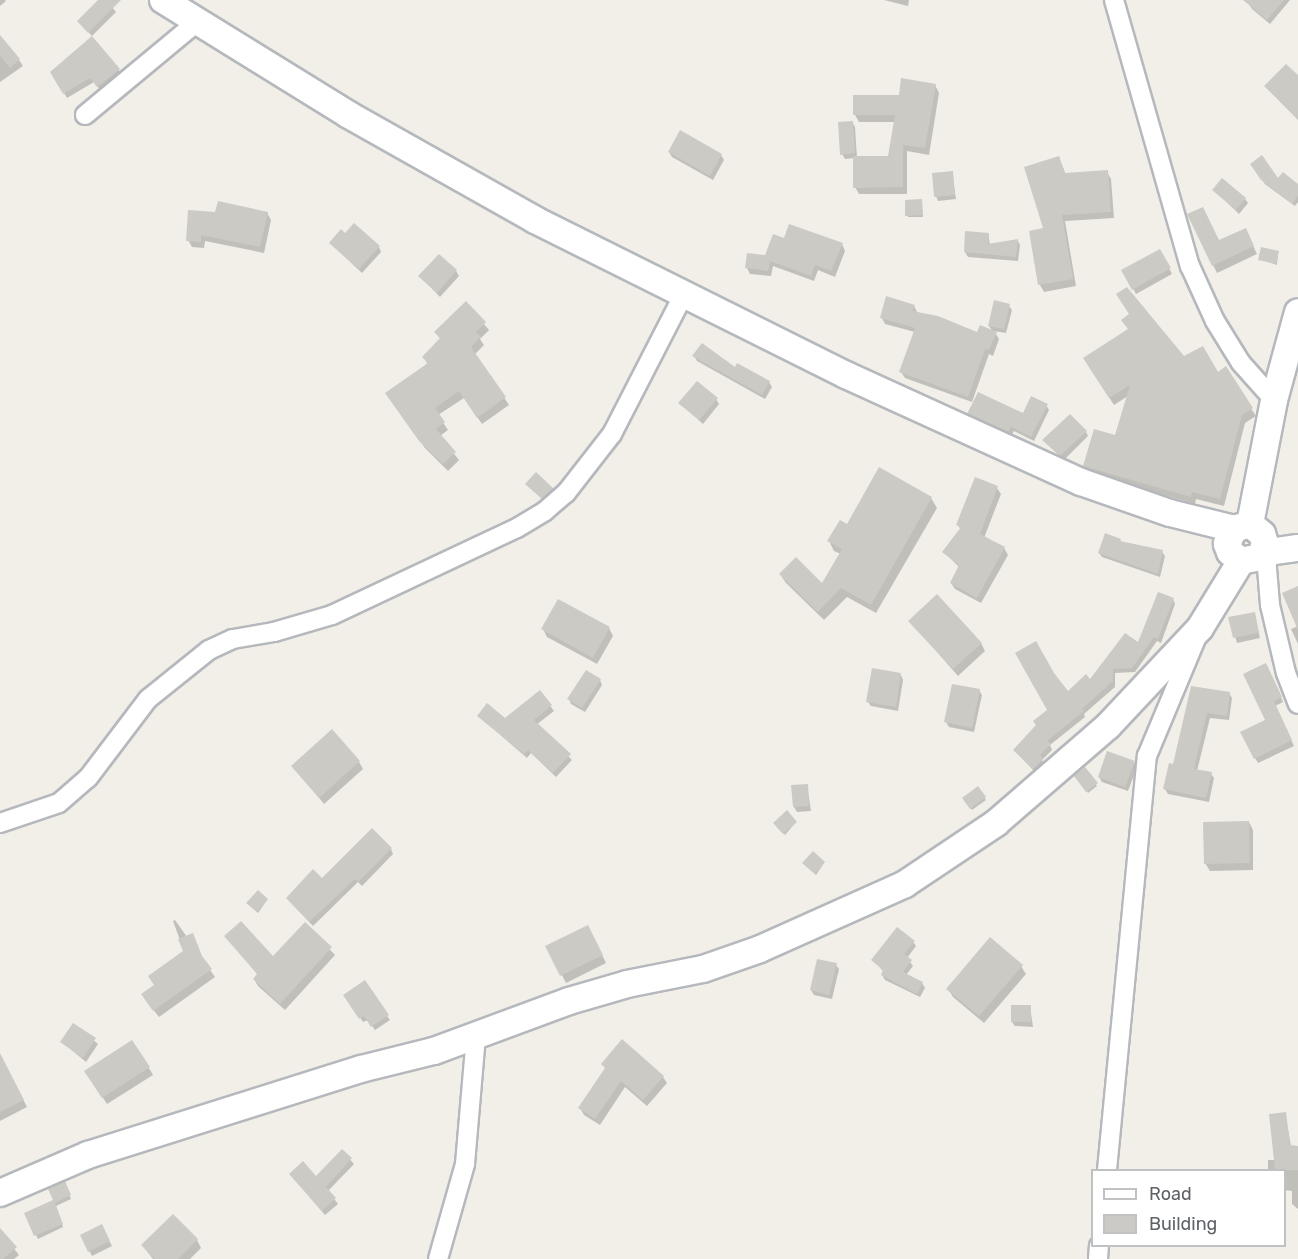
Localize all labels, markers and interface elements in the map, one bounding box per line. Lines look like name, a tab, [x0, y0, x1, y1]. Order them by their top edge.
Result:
legend	[1091, 1169, 1286, 1247]
text: Road	[1149, 1183, 1192, 1205]
text: Building	[1149, 1213, 1217, 1235]

